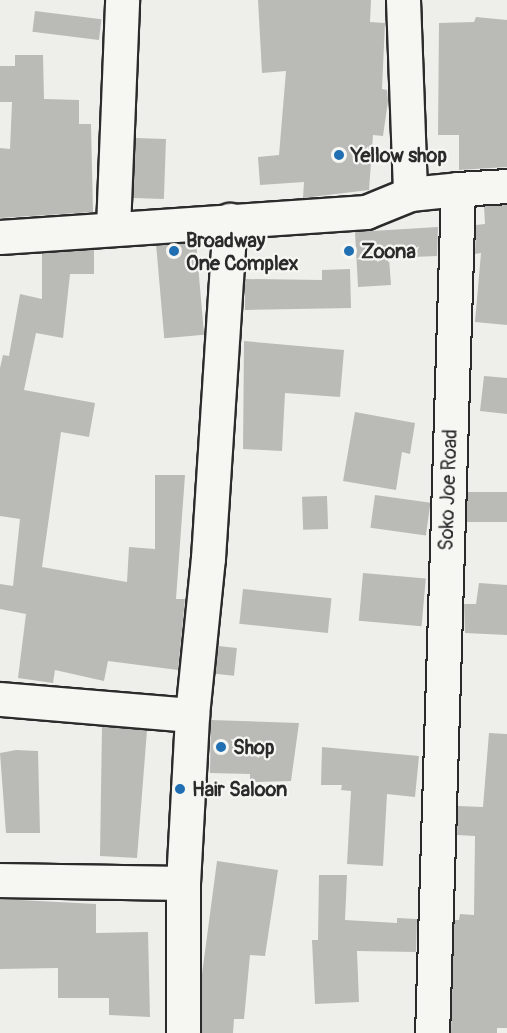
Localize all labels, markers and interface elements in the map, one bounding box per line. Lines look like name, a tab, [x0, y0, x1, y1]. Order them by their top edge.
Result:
place label: Yellow shop	[351, 143, 447, 167]
marker: Yellow shop	[332, 148, 346, 162]
place label: Broadway One Complex	[186, 228, 299, 275]
place label: Zoona	[361, 239, 416, 263]
marker: Broadway One Complex	[167, 244, 181, 258]
marker: Zoona	[342, 244, 356, 258]
street label: Soko Joe Road	[434, 429, 462, 551]
place label: Shop	[233, 735, 274, 759]
marker: Shop	[214, 740, 228, 754]
place label: Hair Saloon	[192, 777, 287, 801]
marker: Hair Saloon	[173, 782, 187, 796]

